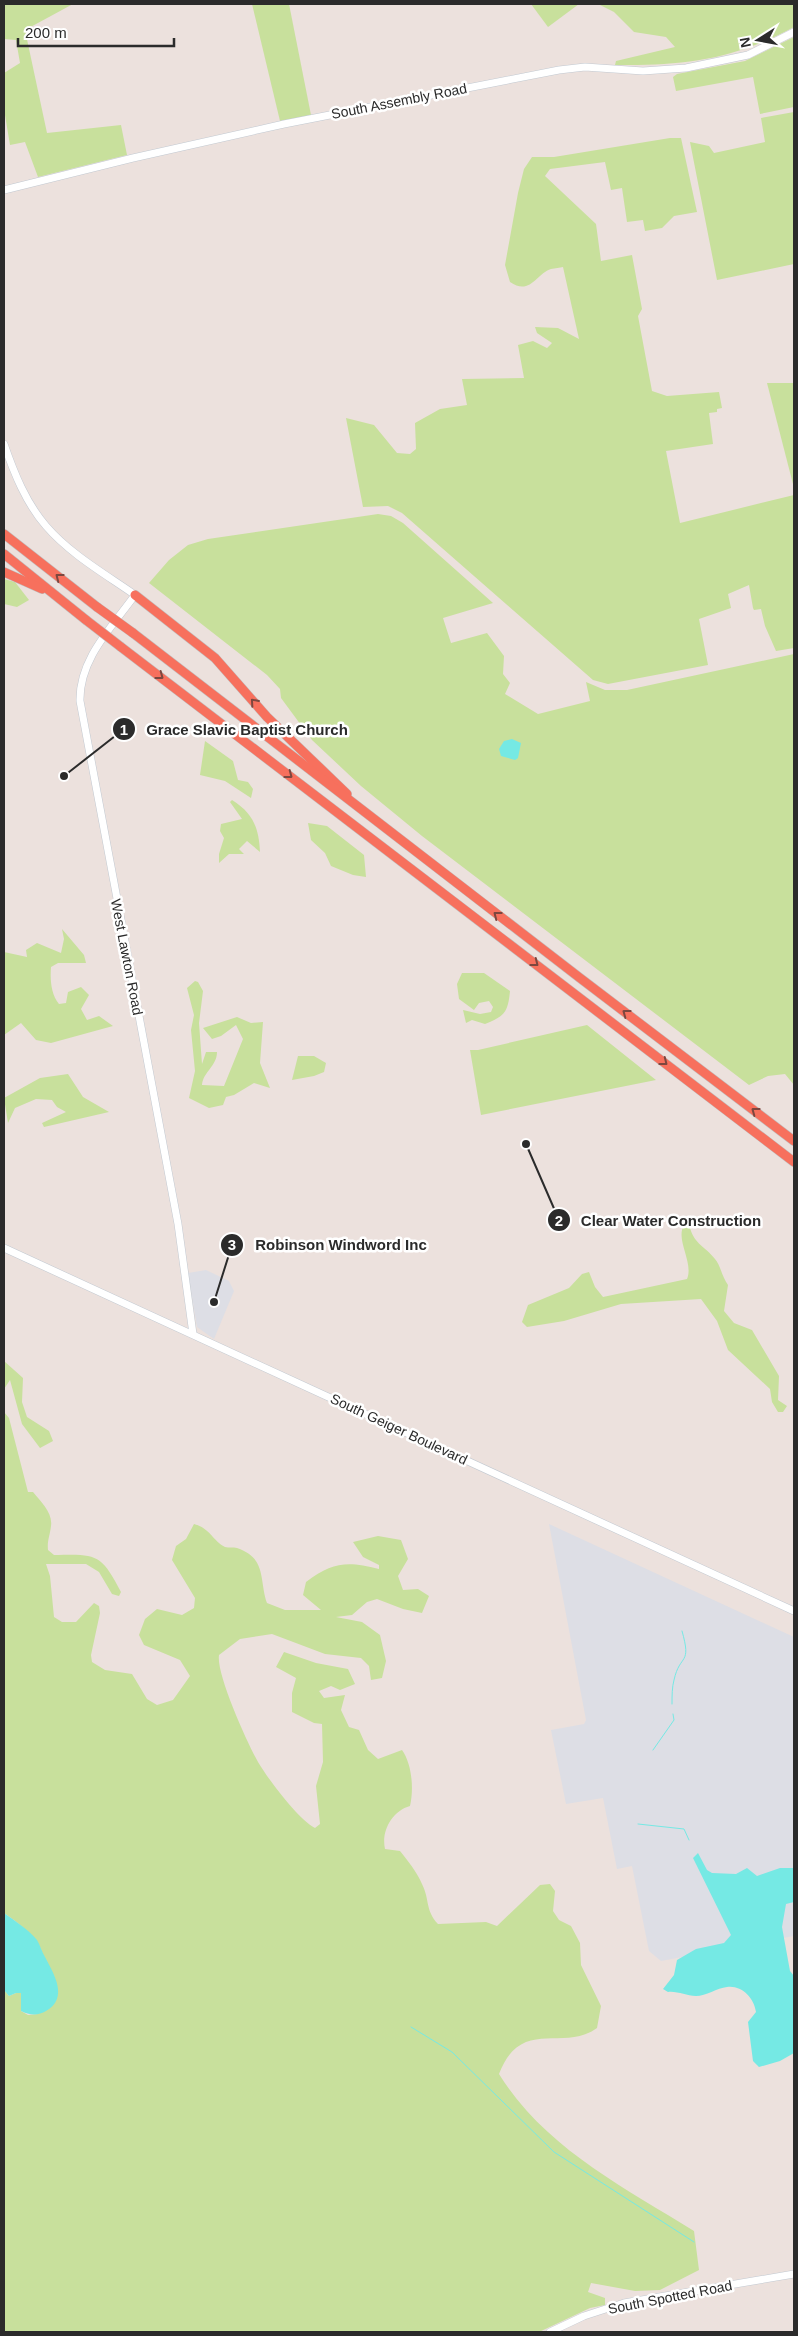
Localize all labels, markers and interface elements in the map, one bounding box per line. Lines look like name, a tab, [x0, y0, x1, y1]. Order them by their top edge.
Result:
scale bar	[18, 15, 174, 47]
north arrow	[733, 15, 783, 65]
text: 200 m	[25, 24, 67, 41]
text: N	[736, 36, 754, 49]
street label: South Assembly Road	[330, 80, 468, 122]
one-way arrow	[56, 575, 65, 583]
one-way arrow	[154, 670, 164, 679]
one-way arrow	[250, 698, 259, 707]
callout: Grace Slavic Baptist Church	[111, 714, 358, 744]
text: 1	[120, 721, 128, 738]
text: Grace Slavic Baptist Church	[146, 721, 348, 738]
one-way arrow	[283, 769, 292, 777]
street label: West Lawton Road	[108, 898, 146, 1016]
one-way arrow	[494, 912, 503, 920]
one-way arrow	[529, 957, 539, 966]
one-way arrow	[623, 1011, 632, 1019]
one-way arrow	[658, 1056, 668, 1065]
one-way arrow	[751, 1108, 761, 1117]
callout: Clear Water Construction	[546, 1205, 771, 1235]
text: 2	[555, 1212, 563, 1229]
text: Clear Water Construction	[581, 1212, 761, 1229]
callout: Robinson Windword Inc	[220, 1230, 436, 1260]
text: 3	[228, 1236, 236, 1253]
text: Robinson Windword Inc	[255, 1236, 427, 1253]
street label: South Geiger Boulevard	[328, 1390, 470, 1468]
street label: South Spotted Road	[607, 2277, 733, 2317]

